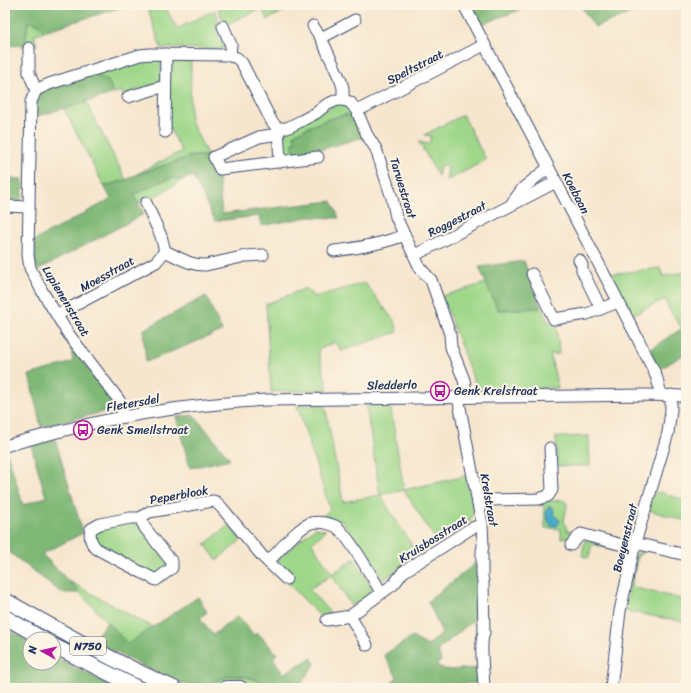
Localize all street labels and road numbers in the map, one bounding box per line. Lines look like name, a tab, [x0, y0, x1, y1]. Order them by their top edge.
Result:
street label: Speltstraat	[383, 43, 447, 91]
street label: Tarwestraat	[383, 155, 423, 222]
street label: Koebaan	[556, 168, 596, 218]
street label: Roggestraat	[424, 194, 491, 243]
street label: Moesstraat	[75, 250, 139, 298]
street label: Lupienenstraat	[36, 261, 96, 341]
street label: Sledderlo	[367, 374, 417, 396]
street label: Fletersdel	[105, 387, 162, 418]
street label: Krelstraat	[473, 472, 505, 530]
street label: Peperblook	[148, 479, 211, 511]
street label: Boeyenstraat	[606, 500, 644, 575]
street label: Kruisbosstraat	[394, 509, 472, 569]
road number: N750	[70, 637, 106, 655]

